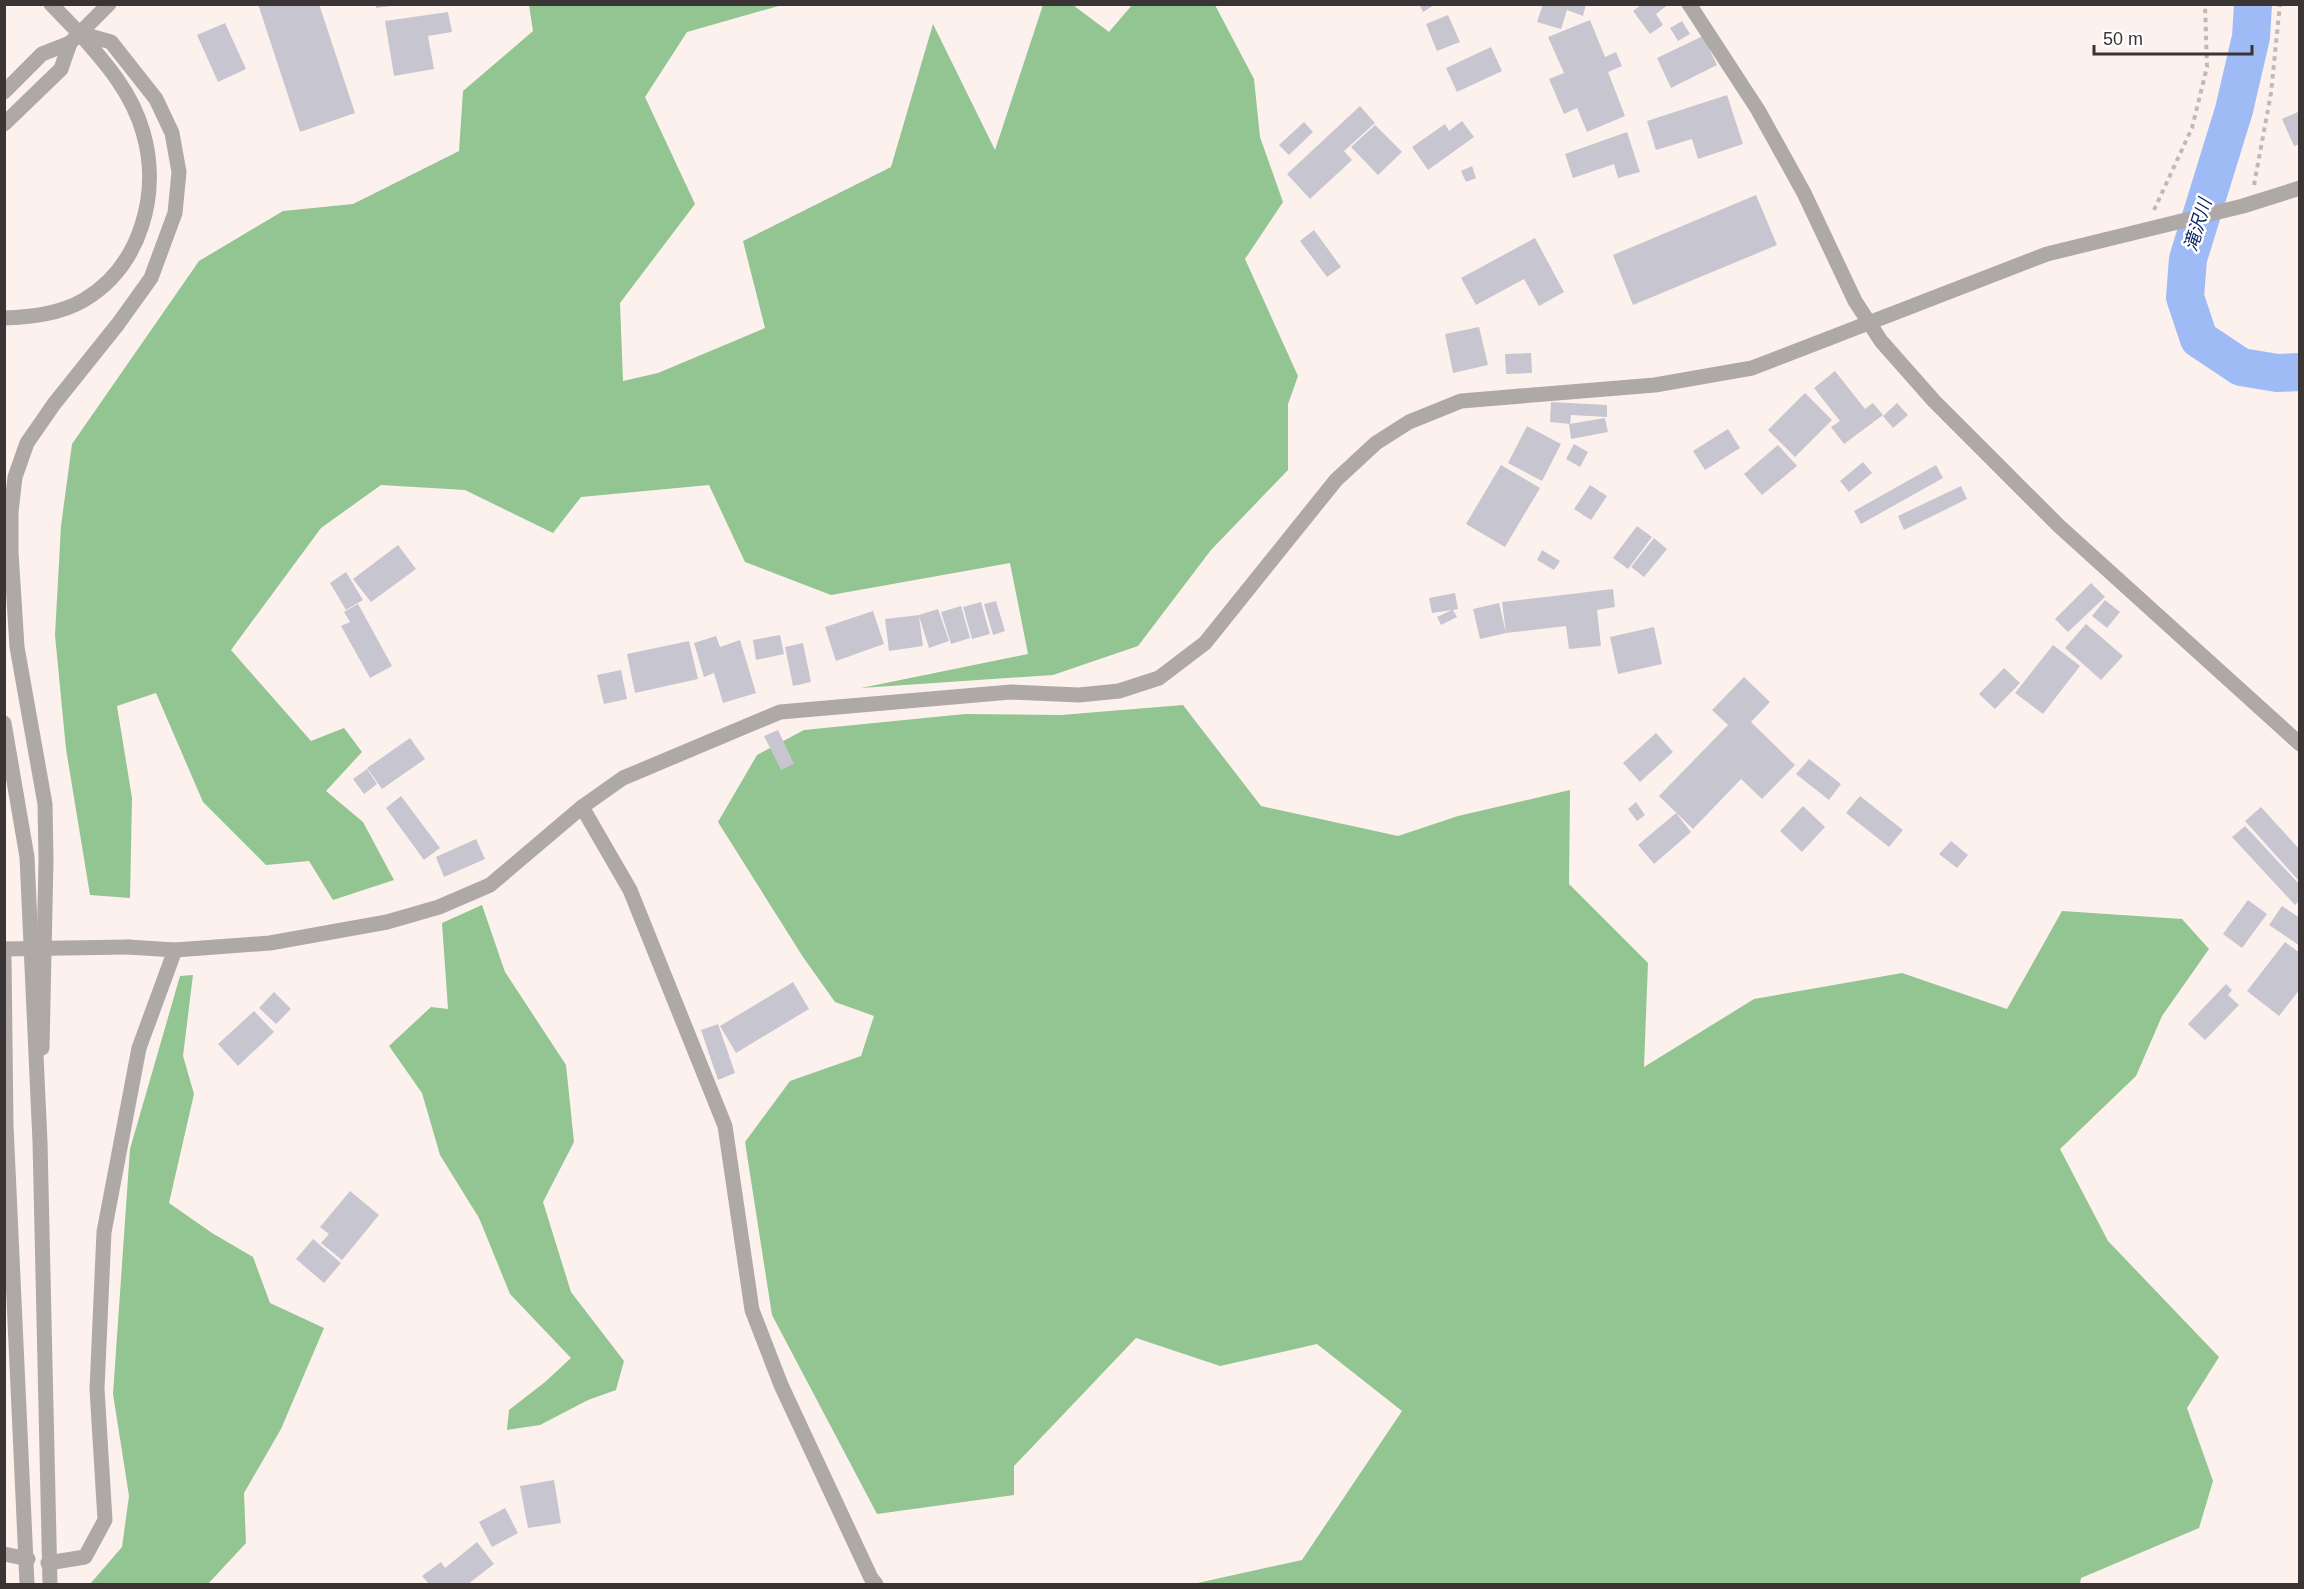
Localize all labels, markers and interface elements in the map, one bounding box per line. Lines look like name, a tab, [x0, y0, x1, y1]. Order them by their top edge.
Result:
scale bar	[2094, 18, 2252, 56]
text: 50 m	[2103, 29, 2143, 49]
water label: 滝沢川	[2181, 194, 2216, 254]

